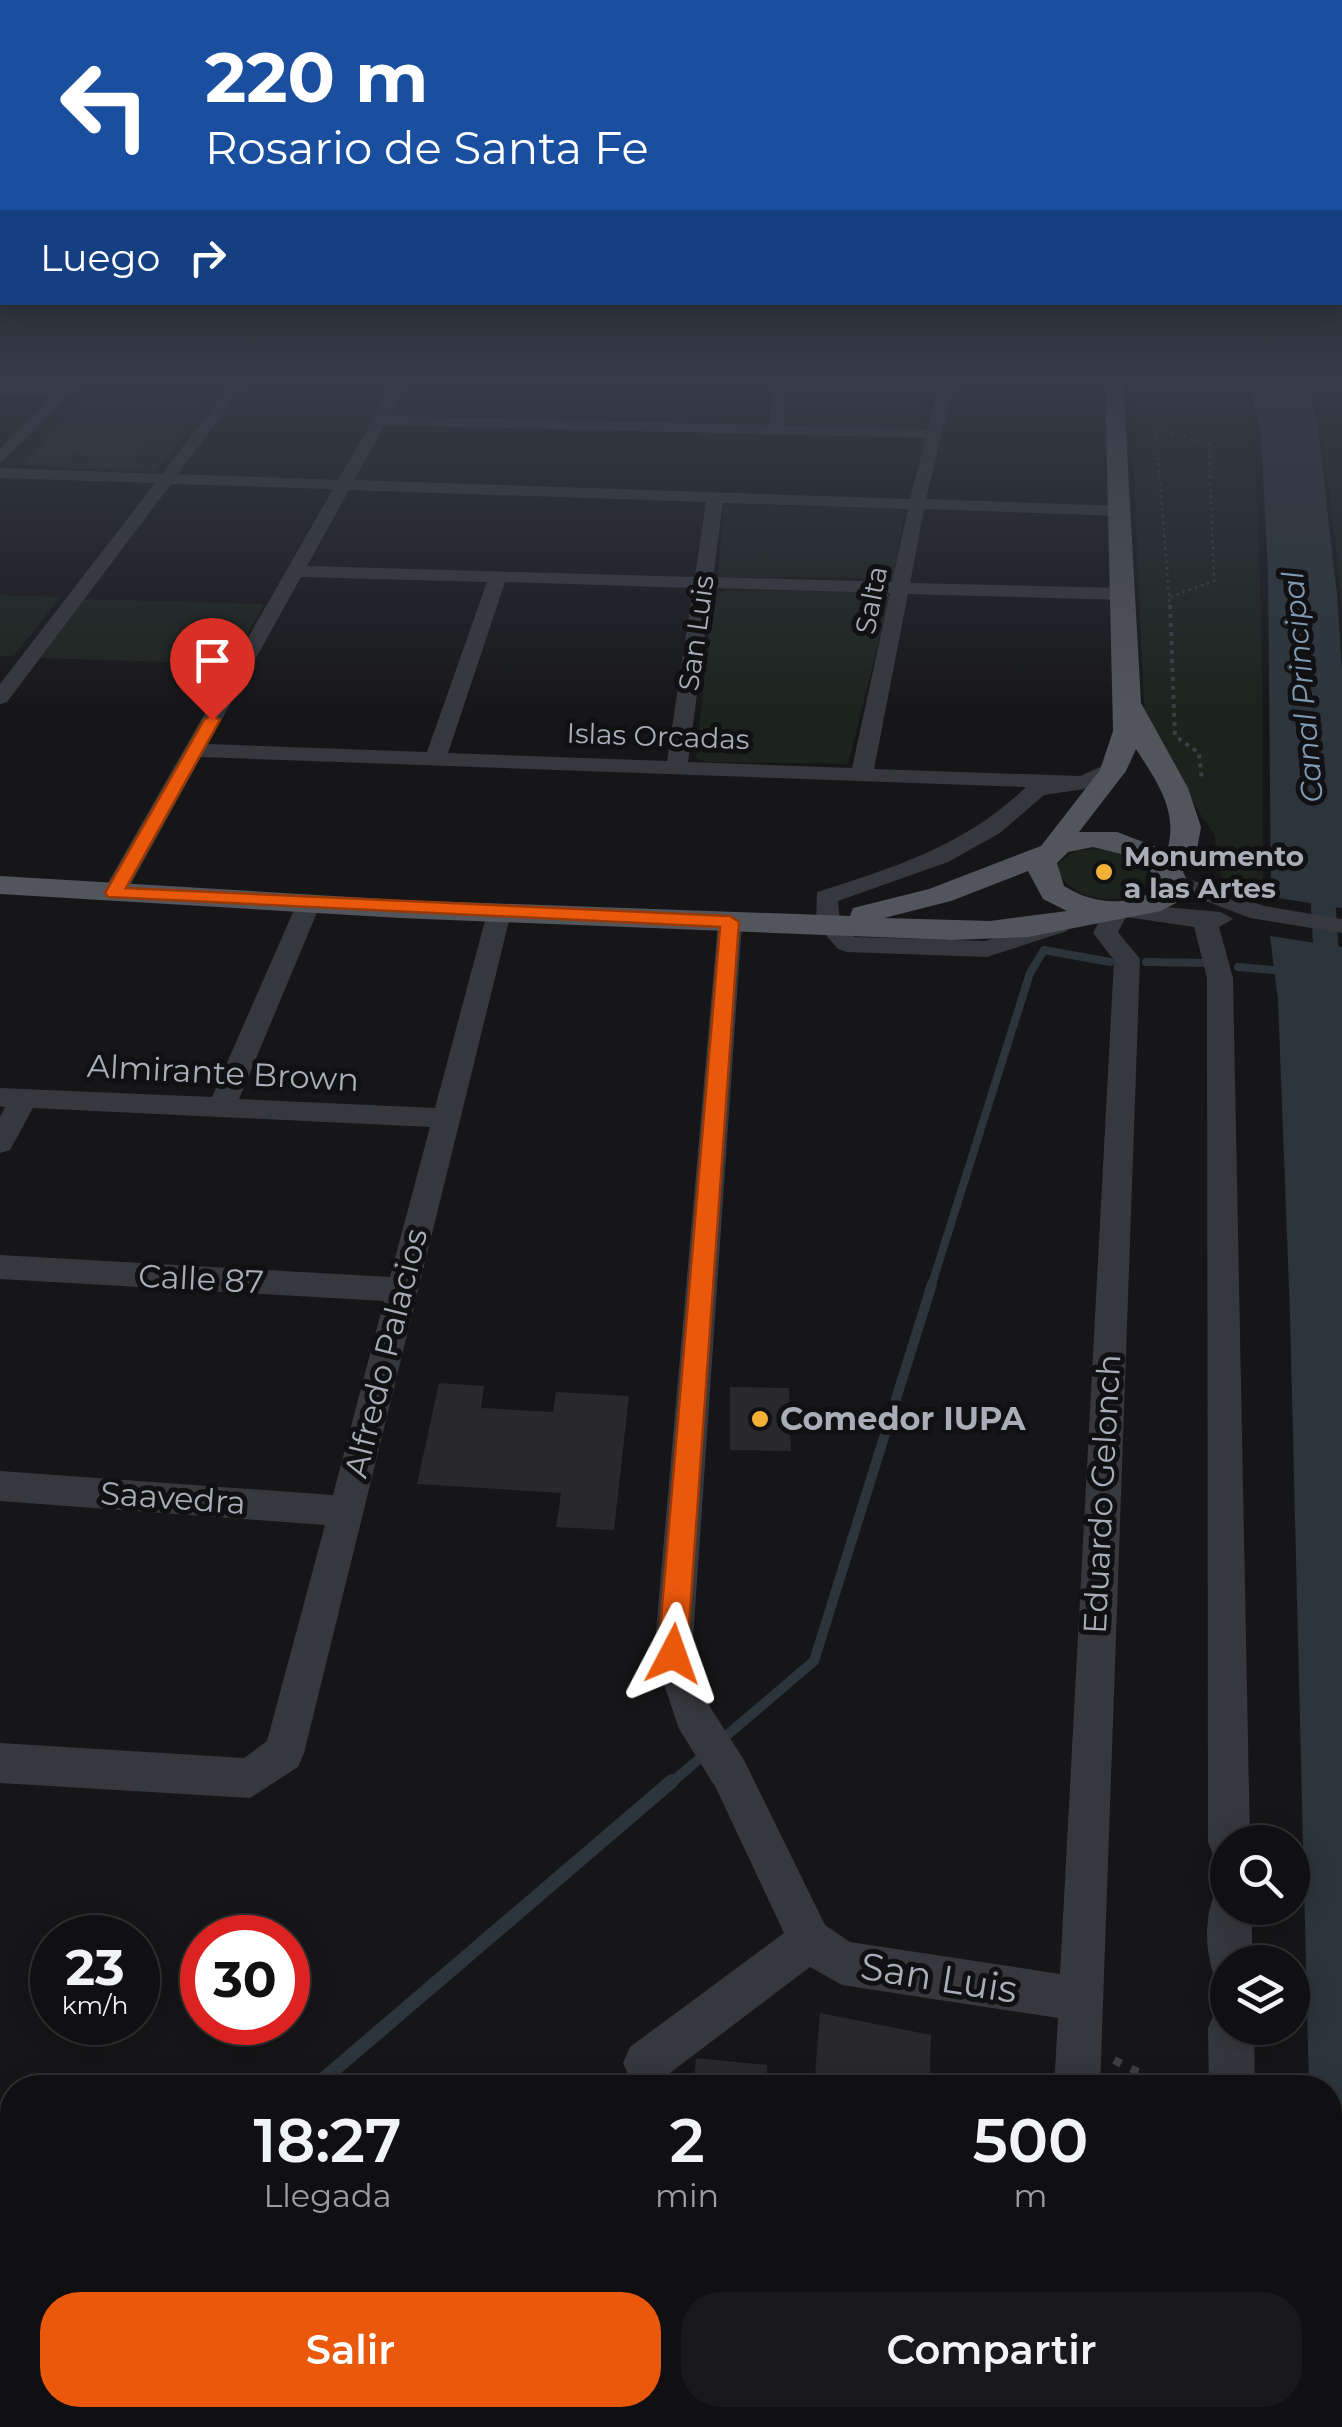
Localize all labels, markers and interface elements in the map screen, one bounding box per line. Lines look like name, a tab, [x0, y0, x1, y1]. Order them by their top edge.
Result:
text: 220 m	[205, 34, 428, 120]
icon: left	[40, 40, 170, 170]
text: Rosario de Santa Fe	[205, 120, 649, 175]
icon: right	[180, 230, 235, 285]
text: Luego	[40, 234, 160, 281]
street label: Salta	[848, 563, 894, 637]
water label: Canal Principal	[1274, 570, 1331, 804]
street label: San Luis	[671, 573, 721, 693]
pin	[170, 618, 255, 721]
icon: arrive	[185, 633, 240, 688]
street label: Islas Orcadas	[566, 716, 750, 756]
place label: Monumento a las Artes	[1124, 839, 1304, 905]
marker: Monumento a las Artes	[1093, 861, 1115, 883]
street label: Almirante Brown	[86, 1046, 360, 1099]
street label: Alfredo Palacios	[336, 1224, 435, 1481]
street label: Calle 87	[137, 1256, 265, 1301]
street label: Eduardo Gelonch	[1075, 1353, 1128, 1635]
place label: Comedor IUPA	[780, 1399, 1026, 1438]
marker: Comedor IUPA	[749, 1408, 771, 1430]
street label: Saavedra	[99, 1473, 247, 1522]
position arrow	[621, 1602, 725, 1706]
map controls	[1210, 1825, 1310, 2045]
button: search	[1210, 1825, 1310, 1925]
speed limit sign: 30	[180, 1915, 310, 2045]
text: 23	[65, 1937, 125, 1998]
street label: San Luis	[857, 1942, 1021, 2013]
button: layers	[1210, 1945, 1310, 2045]
text: km/h	[62, 1990, 128, 2020]
text: 18:27	[253, 2104, 402, 2177]
text: 2	[670, 2104, 705, 2177]
text: 500	[973, 2104, 1089, 2177]
text: Llegada	[263, 2176, 392, 2215]
text: min	[655, 2176, 719, 2215]
text: m	[1014, 2176, 1048, 2215]
button: Salir	[40, 2292, 661, 2407]
button: Compartir	[681, 2292, 1302, 2407]

